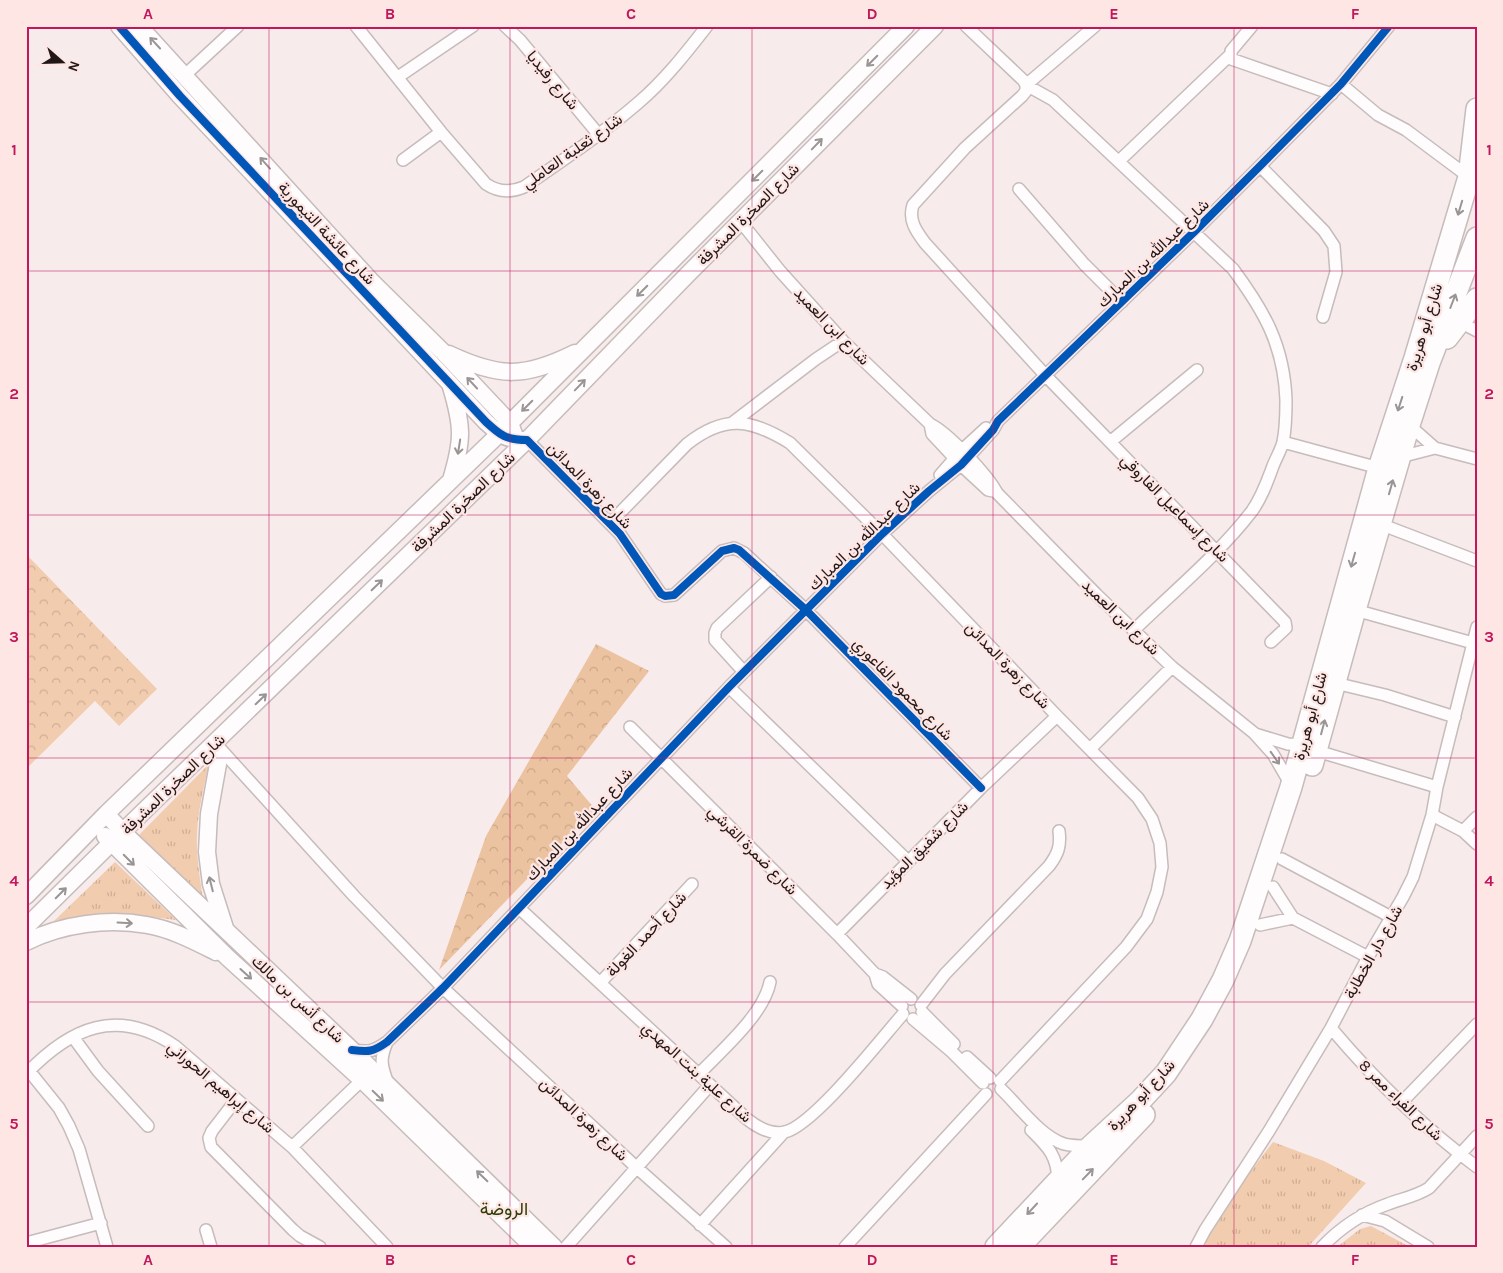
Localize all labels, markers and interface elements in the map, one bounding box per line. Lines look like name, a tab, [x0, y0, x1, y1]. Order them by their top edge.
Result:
text: A	[143, 4, 153, 23]
text: B	[385, 4, 395, 23]
text: C	[626, 4, 636, 23]
text: D	[867, 4, 878, 23]
text: E	[1109, 4, 1119, 23]
text: F	[1351, 4, 1360, 23]
one-way arrow	[149, 36, 161, 49]
north arrow	[38, 38, 88, 88]
street label: شارع رفيديا	[521, 47, 583, 115]
one-way arrow	[866, 55, 878, 67]
text: N	[64, 59, 83, 74]
street label: شارع ثعلبة العاملي	[518, 109, 628, 196]
one-way arrow	[811, 138, 823, 151]
text: 1	[11, 140, 17, 159]
text: 1	[1486, 140, 1492, 159]
one-way arrow	[259, 156, 270, 169]
street label: شارع الصخرة المشرفة	[693, 159, 805, 271]
one-way arrow	[751, 169, 763, 182]
street label: شارع عائشة التيمورية	[273, 178, 380, 290]
street label: شارع عبدالله بن المبارك	[1093, 195, 1214, 313]
one-way arrow	[1454, 200, 1464, 216]
street label: شارع أبو هريرة	[1402, 281, 1448, 374]
street label: شارع ابن العميد	[789, 283, 874, 370]
one-way arrow	[636, 285, 649, 297]
one-way arrow	[1449, 294, 1458, 309]
one-way arrow	[466, 376, 478, 389]
one-way arrow	[574, 378, 586, 391]
text: 2	[9, 384, 19, 403]
text: 2	[1484, 384, 1494, 403]
one-way arrow	[1394, 396, 1404, 412]
one-way arrow	[521, 400, 534, 412]
street label: شارع زهرة المدائن	[542, 438, 636, 534]
one-way arrow	[454, 439, 464, 455]
street label: شارع الصخرة المشرفة	[407, 448, 520, 558]
street label: شارع إسماعيل الفاروقي	[1114, 450, 1233, 569]
street label: شارع عبدالله بن المبارك	[804, 478, 925, 596]
one-way arrow	[1387, 479, 1397, 495]
one-way arrow	[1348, 552, 1357, 568]
street label: شارع ابن العميد	[1077, 575, 1164, 660]
one-way arrow	[371, 579, 384, 591]
street label: شارع زهرة المدائن	[960, 618, 1054, 714]
text: 3	[9, 627, 19, 646]
text: 3	[1484, 627, 1494, 646]
street label: شارع محمود الفاعوري	[846, 634, 957, 747]
street label: شارع أبو هريرة	[1289, 670, 1333, 763]
one-way arrow	[255, 692, 267, 705]
one-way arrow	[1319, 720, 1328, 736]
street label: شارع الصخرة المشرفة	[117, 730, 230, 840]
one-way arrow	[1270, 751, 1280, 765]
street label: شارع عبدالله بن المبارك	[522, 763, 638, 886]
street label: شارع شفيق المؤيد	[876, 797, 973, 894]
street label: شارع ضمرة القرشي	[701, 801, 802, 902]
one-way arrow	[123, 854, 136, 866]
text: 4	[9, 871, 19, 890]
text: 4	[1484, 871, 1494, 890]
one-way arrow	[206, 876, 215, 892]
one-way arrow	[55, 887, 67, 899]
street label: شارع أحمد الغولة	[602, 888, 692, 982]
street label: شارع دار الخطابة	[1340, 902, 1408, 1003]
one-way arrow	[116, 918, 132, 927]
street label: شارع أنس بن مالك	[246, 951, 348, 1048]
one-way arrow	[239, 968, 252, 979]
street label: شارع علية بنت المهدي	[635, 1018, 756, 1129]
street label: شارع إبراهيم الحوراني	[161, 1037, 278, 1140]
street label: شارع أبو هريرة	[1103, 1055, 1180, 1136]
street label: شارع الفراء ممر 8	[1354, 1055, 1447, 1146]
street label: شارع زهرة المدائن	[535, 1073, 632, 1166]
one-way arrow	[372, 1089, 384, 1102]
text: 5	[9, 1114, 19, 1133]
text: 5	[1484, 1114, 1494, 1133]
one-way arrow	[1082, 1168, 1094, 1180]
one-way arrow	[475, 1170, 488, 1182]
district label: الروضة	[480, 1198, 528, 1220]
one-way arrow	[1026, 1202, 1038, 1215]
text: A	[143, 1250, 153, 1269]
text: B	[385, 1250, 395, 1269]
text: C	[626, 1250, 636, 1269]
text: D	[867, 1250, 878, 1269]
text: E	[1109, 1250, 1119, 1269]
text: F	[1351, 1250, 1360, 1269]

